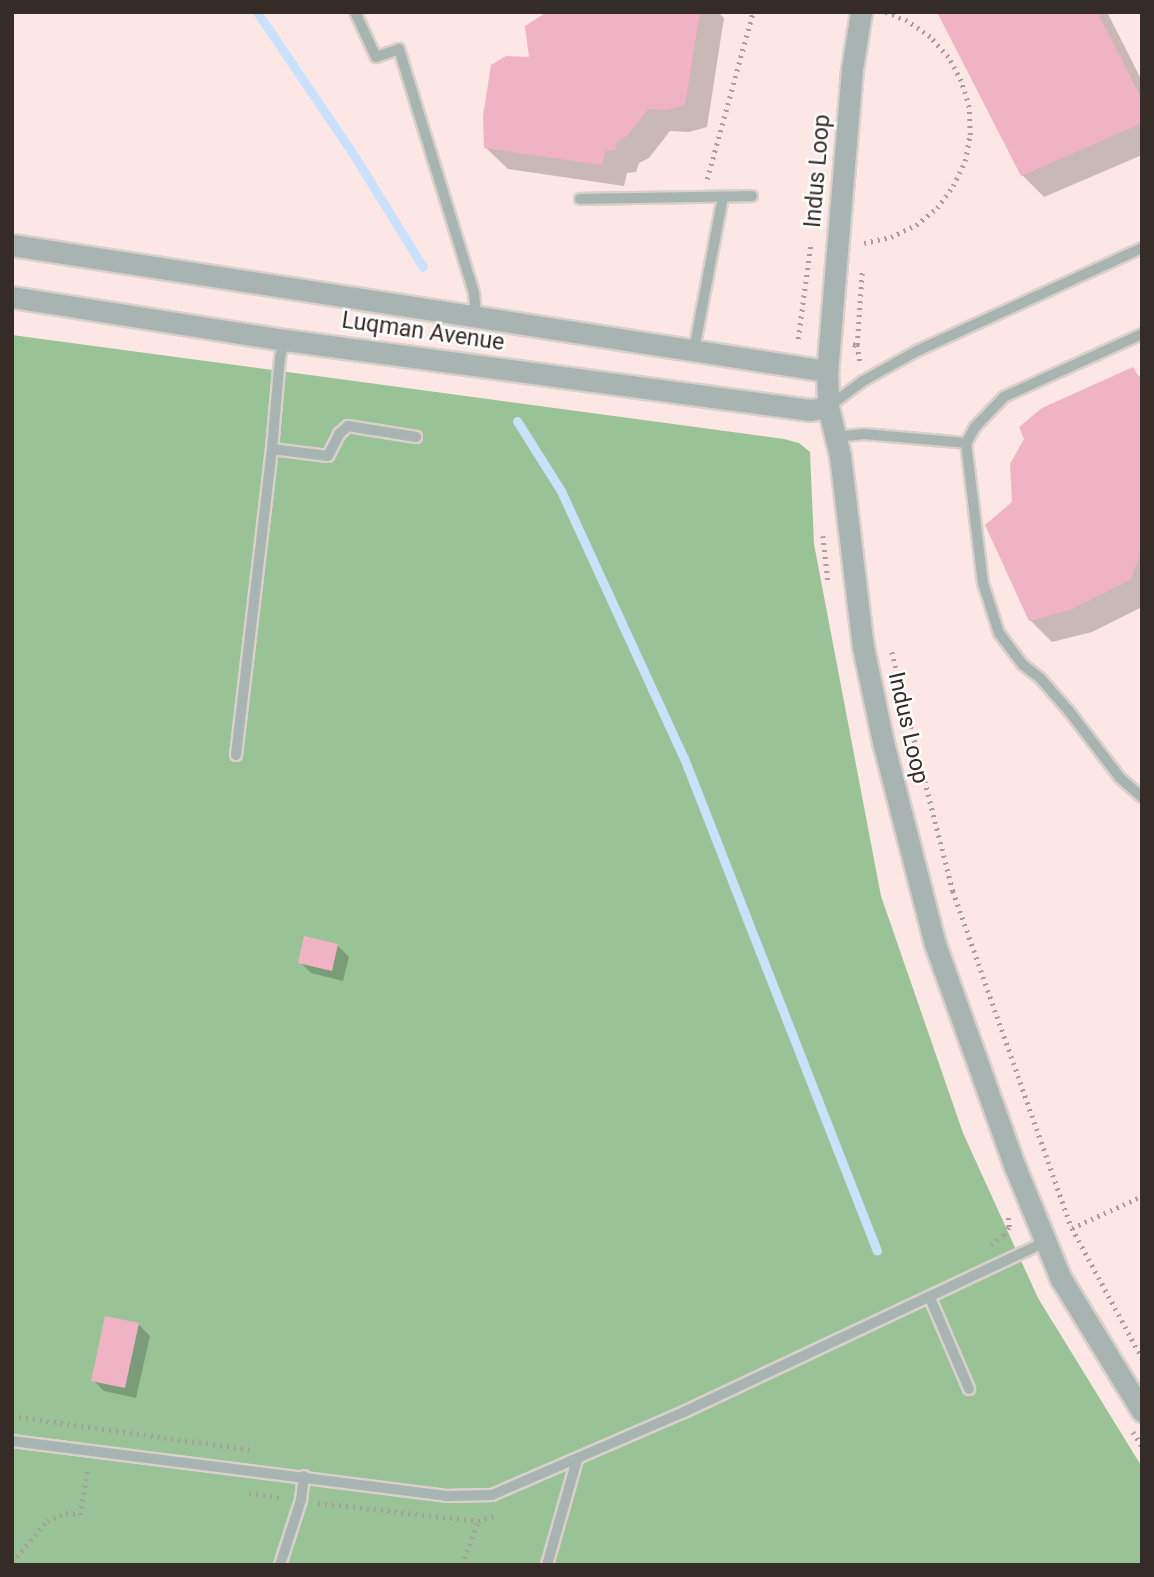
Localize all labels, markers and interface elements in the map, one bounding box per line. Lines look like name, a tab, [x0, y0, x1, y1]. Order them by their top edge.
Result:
street label: Indus Loop	[799, 113, 837, 229]
street label: Luqman Avenue	[340, 307, 506, 357]
street label: Indus Loop	[882, 669, 934, 787]

